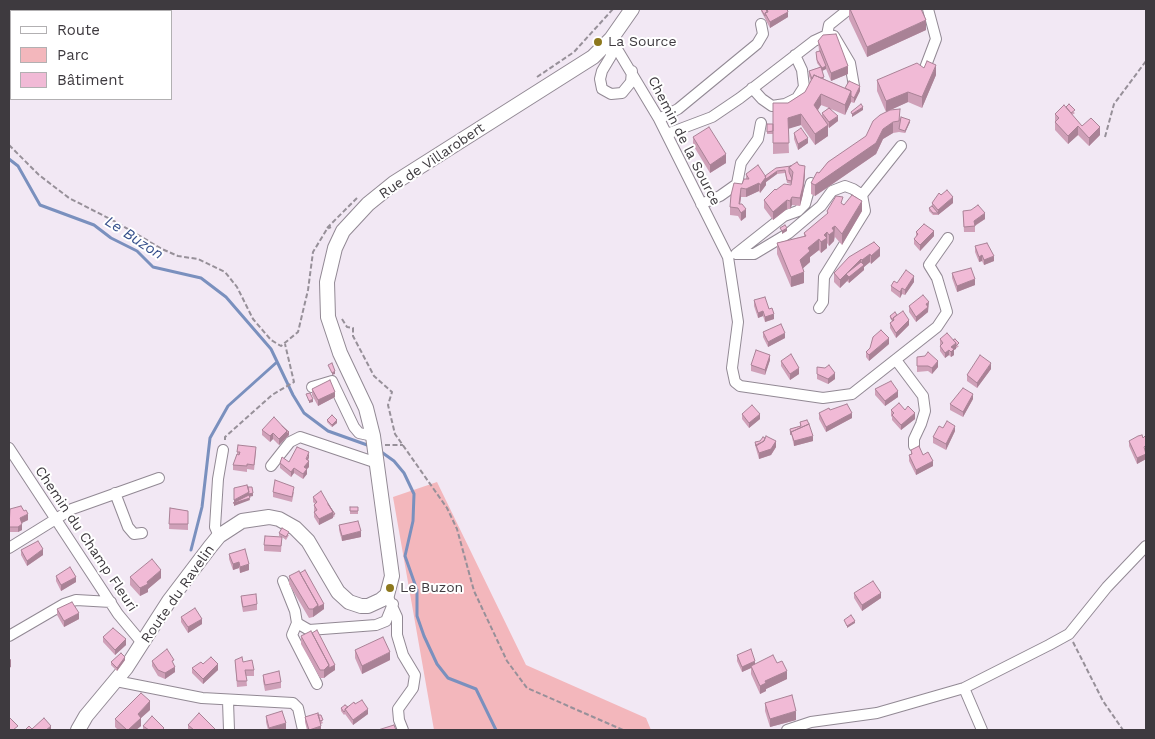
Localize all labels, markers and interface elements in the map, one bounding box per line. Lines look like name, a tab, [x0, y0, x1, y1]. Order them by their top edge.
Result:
legend	[10, 10, 172, 100]
text: Route	[57, 21, 100, 39]
place label: La Source	[608, 34, 676, 50]
marker: La Source	[592, 36, 604, 48]
text: Parc	[57, 46, 89, 64]
text: Bâtiment	[57, 71, 124, 89]
street label: Chemin de la Source	[644, 74, 724, 208]
street label: Rue de Villarobert	[376, 120, 488, 202]
water label: Le Buzon	[101, 212, 167, 264]
street label: Chemin du Champ Fleuri	[31, 463, 141, 615]
street label: Route du Ravelin	[138, 542, 218, 646]
place label: Le Buzon	[400, 580, 463, 596]
marker: Le Buzon	[384, 582, 396, 594]

